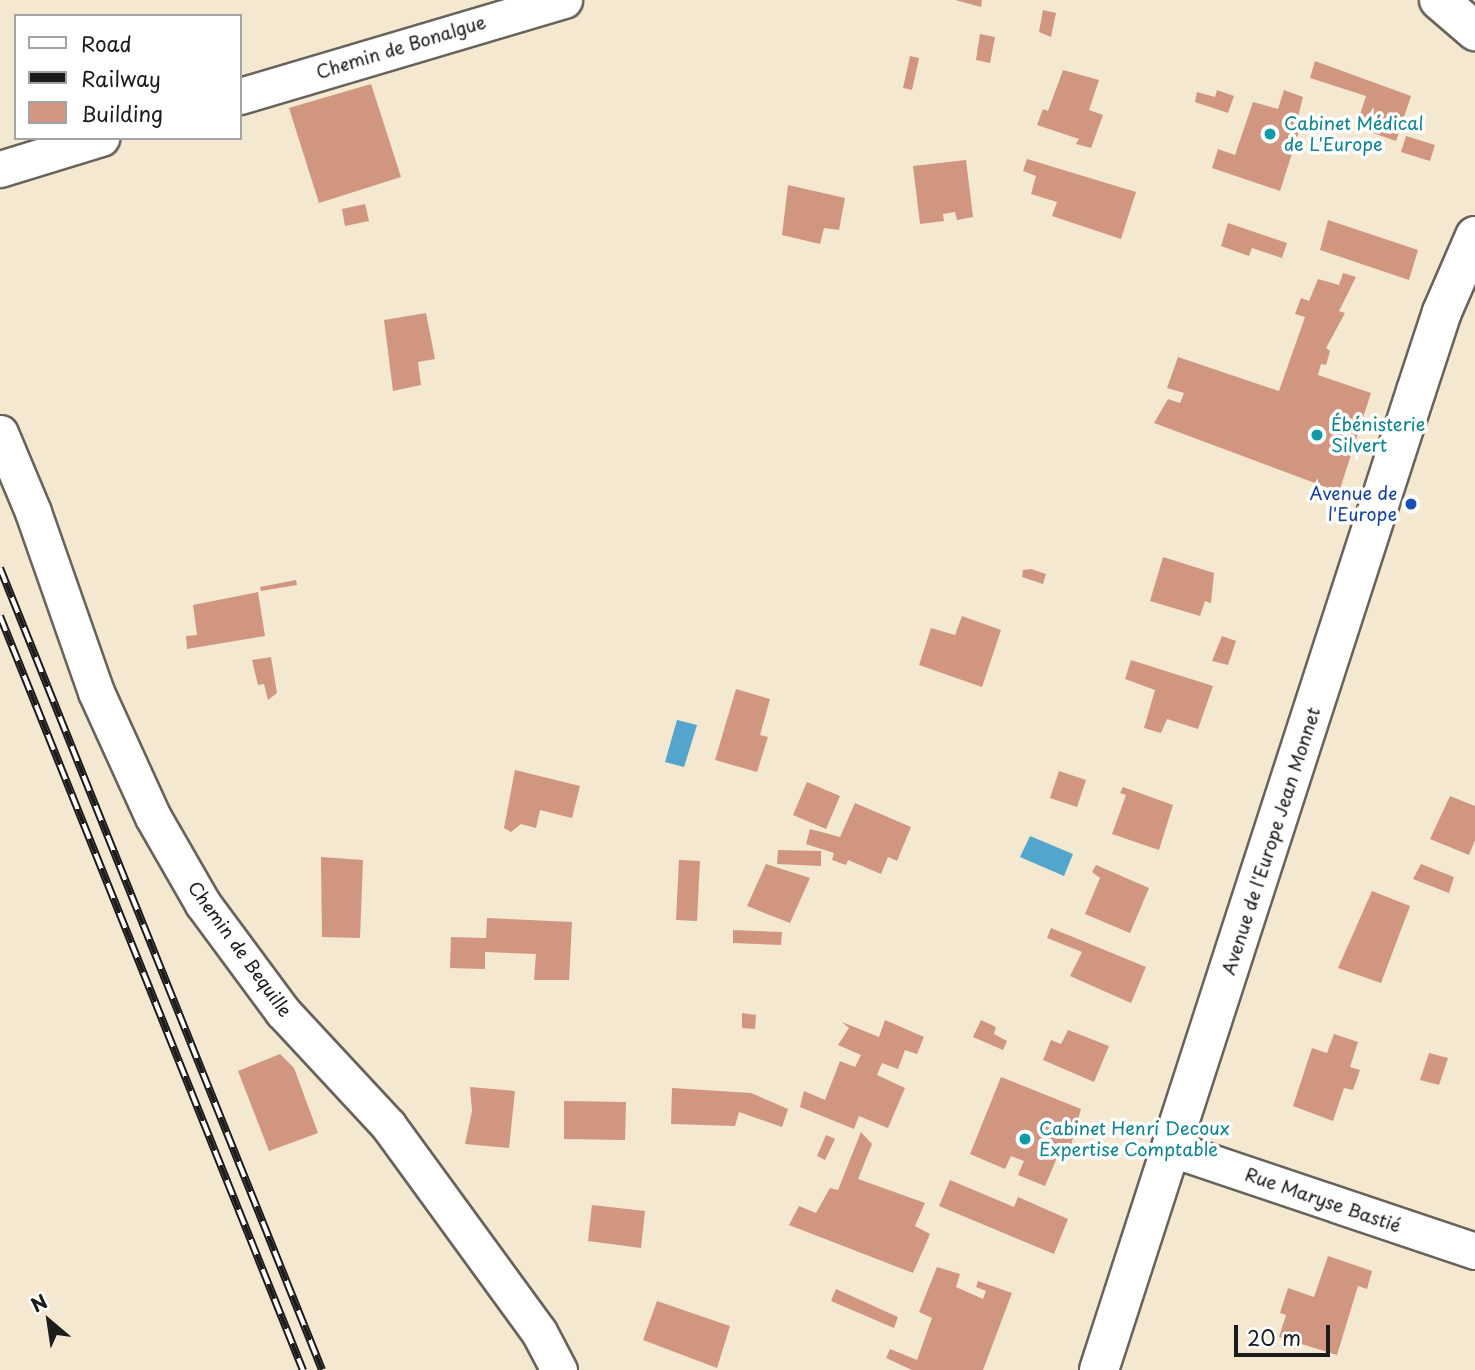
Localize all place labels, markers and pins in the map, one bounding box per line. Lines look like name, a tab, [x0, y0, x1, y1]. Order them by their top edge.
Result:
place label: Cabinet Médical de L'Europe	[1284, 113, 1425, 156]
marker: Cabinet Médical de L'Europe	[1262, 126, 1278, 142]
place label: Ébénisterie Silvert	[1331, 414, 1425, 457]
marker: Ébénisterie Silvert	[1309, 427, 1325, 443]
place label: Avenue de l'Europe	[1310, 483, 1397, 526]
marker: Avenue de l'Europe	[1403, 496, 1419, 512]
place label: Cabinet Henri Decoux Expertise Comptable	[1039, 1118, 1231, 1160]
marker: Cabinet Henri Decoux Expertise Comptable	[1017, 1131, 1033, 1147]

